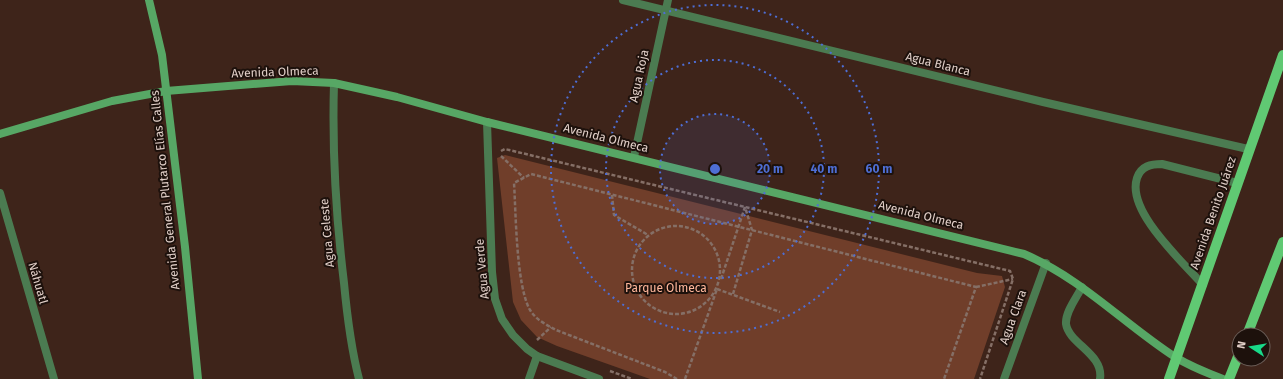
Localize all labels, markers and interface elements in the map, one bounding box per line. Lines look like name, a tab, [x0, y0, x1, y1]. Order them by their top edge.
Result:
street label: Agua Roja	[627, 48, 651, 104]
street label: Agua Blanca	[904, 49, 972, 79]
street label: Avenida Olmeca	[231, 63, 319, 81]
street label: Avenida General Plutarco Elías Calles	[148, 89, 182, 290]
street label: Avenida Olmeca	[562, 121, 650, 155]
street label: Avenida Benito Juárez	[1187, 155, 1239, 271]
centre of rings	[708, 162, 722, 176]
text: 20 m	[757, 162, 783, 176]
text: 40 m	[811, 162, 837, 176]
text: 60 m	[866, 162, 892, 176]
street label: Agua Celeste	[317, 198, 337, 268]
street label: Avenida Olmeca	[877, 198, 965, 232]
street label: Agua Verde	[472, 238, 492, 300]
street label: Náhuatl	[25, 260, 51, 306]
park label: Parque Olmeca	[625, 281, 707, 295]
street label: Agua Clara	[997, 288, 1029, 346]
north arrow	[1231, 327, 1271, 367]
text: N	[1235, 340, 1249, 350]

